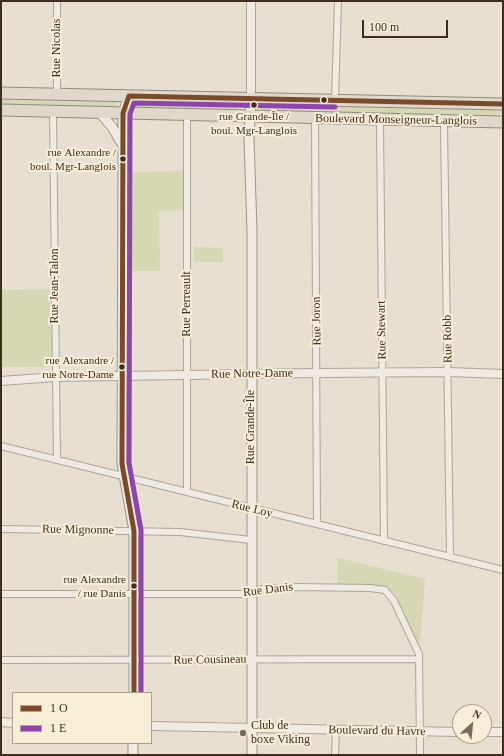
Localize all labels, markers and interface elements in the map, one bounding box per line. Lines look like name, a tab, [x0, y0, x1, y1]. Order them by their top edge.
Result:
scale bar	[364, 12, 450, 38]
street label: Rue Nicolas	[50, 19, 64, 77]
text: 100 m	[369, 20, 399, 34]
unlabelled marker	[319, 95, 329, 105]
marker: rue Grande-Île / boul. Mgr-Langlois	[249, 100, 259, 110]
place label: rue Grande-Île / boul. Mgr-Langlois	[211, 110, 297, 136]
street label: Boulevard Monseigneur-Langlois	[315, 111, 477, 129]
place label: rue Alexandre / boul. Mgr-Langlois	[30, 146, 116, 172]
marker: rue Alexandre / boul. Mgr-Langlois	[118, 154, 128, 164]
street label: Rue Jean-Talon	[48, 249, 62, 323]
street label: Rue Perreault	[180, 271, 194, 337]
street label: Rue Joron	[309, 296, 325, 346]
street label: Rue Stewart	[374, 300, 390, 360]
street label: Rue Robb	[440, 315, 456, 363]
place label: rue Alexandre / rue Notre-Dame	[42, 354, 114, 380]
marker: rue Alexandre / rue Notre-Dame	[117, 362, 127, 372]
street label: Rue Notre-Dame	[211, 366, 293, 382]
street label: Rue Grande-Île	[244, 390, 258, 464]
street label: Rue Loy	[230, 497, 274, 521]
street label: Rue Mignonne	[42, 522, 114, 538]
place label: rue Alexandre / rue Danis	[63, 573, 126, 599]
street label: Rue Danis	[242, 580, 294, 600]
marker: rue Alexandre / rue Danis	[129, 581, 139, 591]
street label: Rue Cousineau	[173, 652, 247, 668]
legend	[12, 692, 152, 744]
text: 1 O	[50, 701, 68, 715]
north arrow	[452, 704, 492, 744]
text: N	[471, 707, 483, 721]
place label: Club de boxe Viking	[251, 719, 310, 747]
text: 1 E	[50, 721, 66, 735]
street label: Boulevard du Havre	[328, 723, 426, 739]
marker: Club de boxe Viking	[238, 728, 248, 738]

